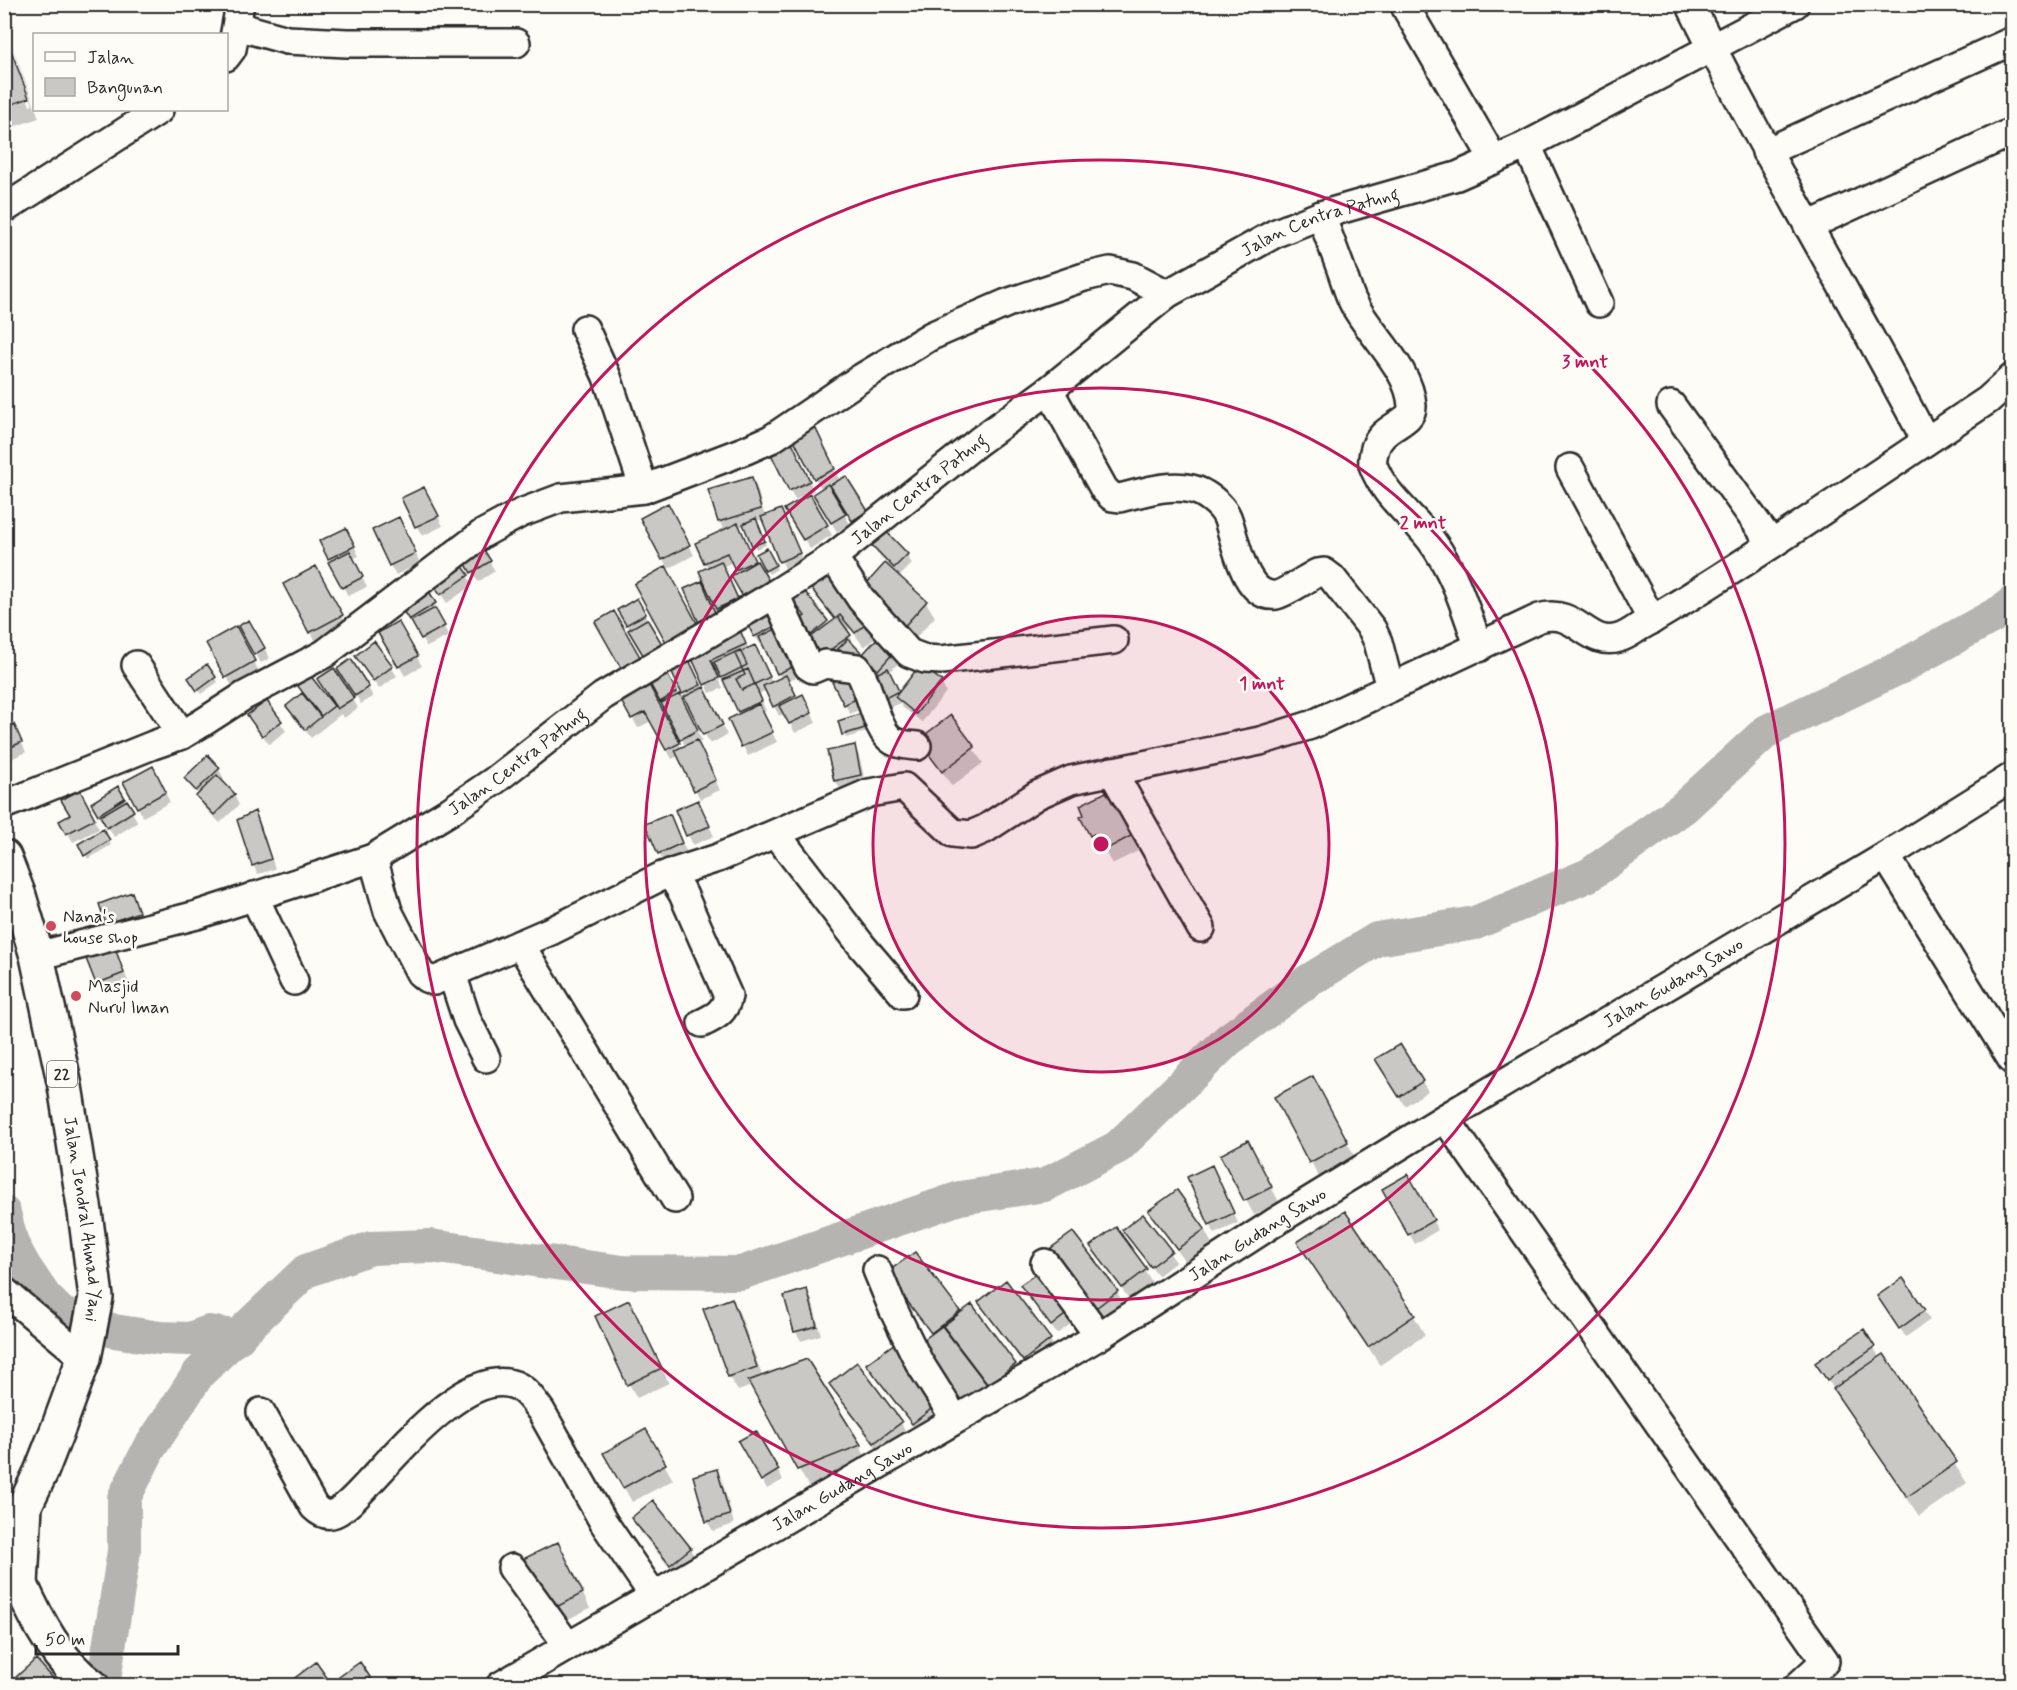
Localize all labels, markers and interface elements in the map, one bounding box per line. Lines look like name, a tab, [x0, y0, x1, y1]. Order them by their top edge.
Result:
legend	[33, 33, 228, 111]
text: Jalan	[87, 46, 134, 70]
text: Bangunan	[87, 76, 163, 101]
street label: Jalan Centra Patung	[1237, 182, 1402, 263]
text: 3 mnt	[1562, 350, 1608, 374]
street label: Jalan Centra Patung	[846, 428, 993, 551]
text: 2 mnt	[1400, 511, 1447, 535]
text: 1 mnt	[1239, 672, 1285, 696]
street label: Jalan Centra Patung	[444, 702, 593, 822]
centre of rings	[1091, 834, 1111, 854]
place label: Nana's house shop	[63, 905, 138, 950]
marker: Nana's house shop	[44, 919, 58, 933]
street label: Jalan Gudang Sawo	[1599, 933, 1748, 1034]
place label: Masjid Nurul Iman	[88, 975, 170, 1020]
marker: Masjid Nurul Iman	[69, 989, 83, 1003]
road number: 22	[47, 1061, 77, 1087]
street label: Jalan Jendral Ahmad Yani	[57, 1115, 107, 1324]
street label: Jalan Gudang Sawo	[1184, 1182, 1331, 1288]
street label: Jalan Gudang Sawo	[768, 1437, 917, 1537]
scale bar	[36, 1618, 178, 1656]
text: 50 m	[45, 1628, 85, 1652]

